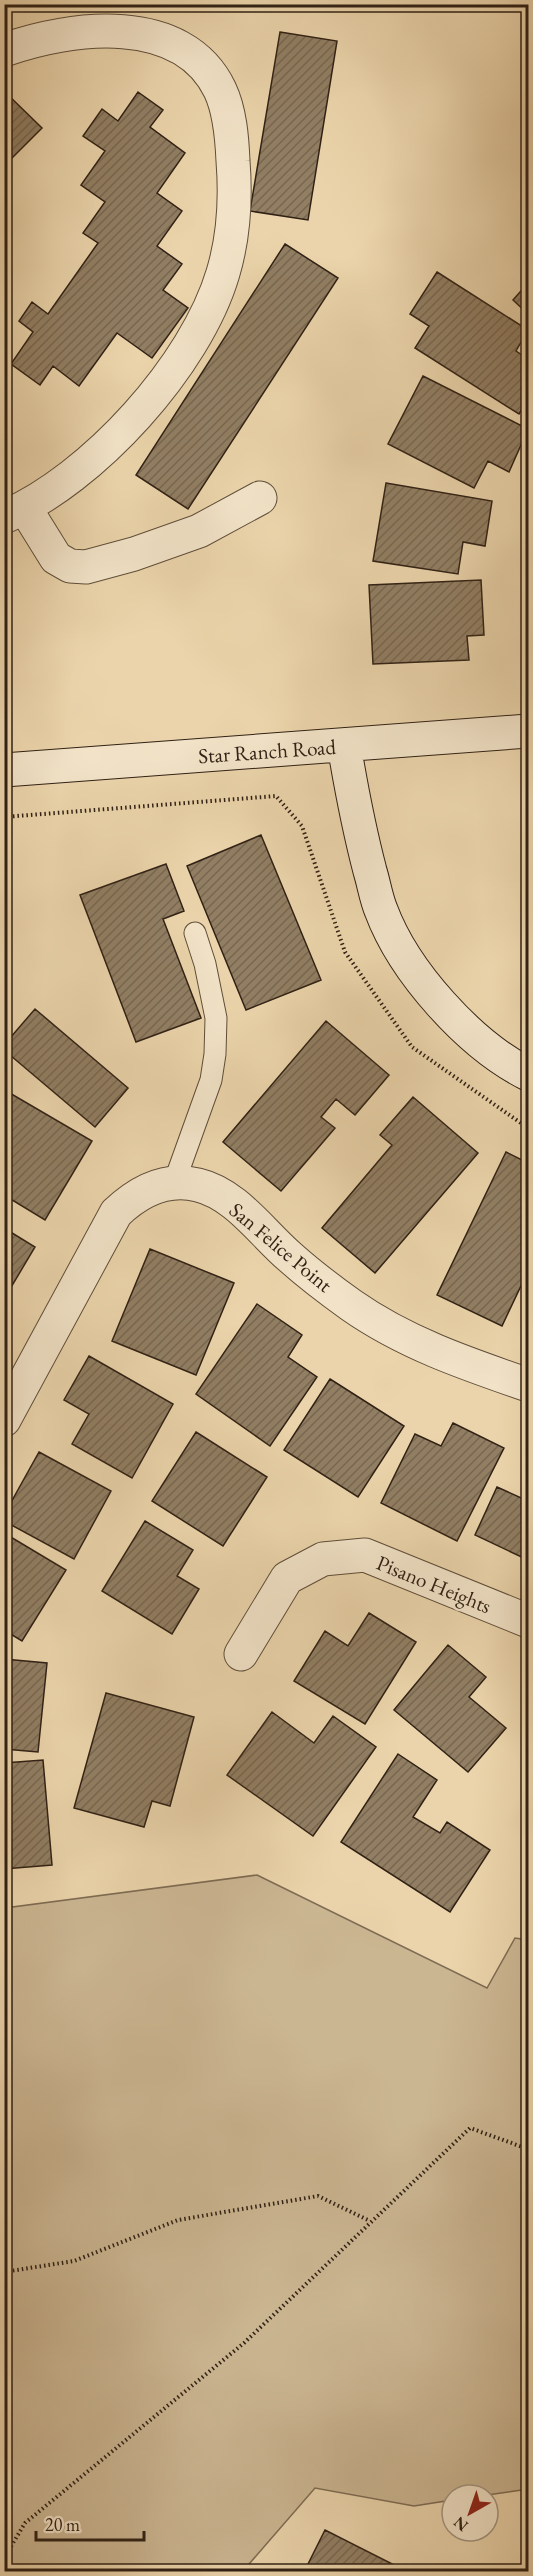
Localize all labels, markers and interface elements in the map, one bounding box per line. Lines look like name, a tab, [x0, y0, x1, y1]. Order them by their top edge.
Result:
street label: Star Ranch Road	[197, 733, 337, 769]
street label: San Felice Point	[224, 1196, 338, 1298]
street label: Pisano Heights	[373, 1549, 495, 1619]
north arrow	[440, 2483, 500, 2543]
scale bar	[36, 2504, 144, 2542]
text: N	[449, 2512, 472, 2536]
text: 20 m	[45, 2513, 80, 2536]

